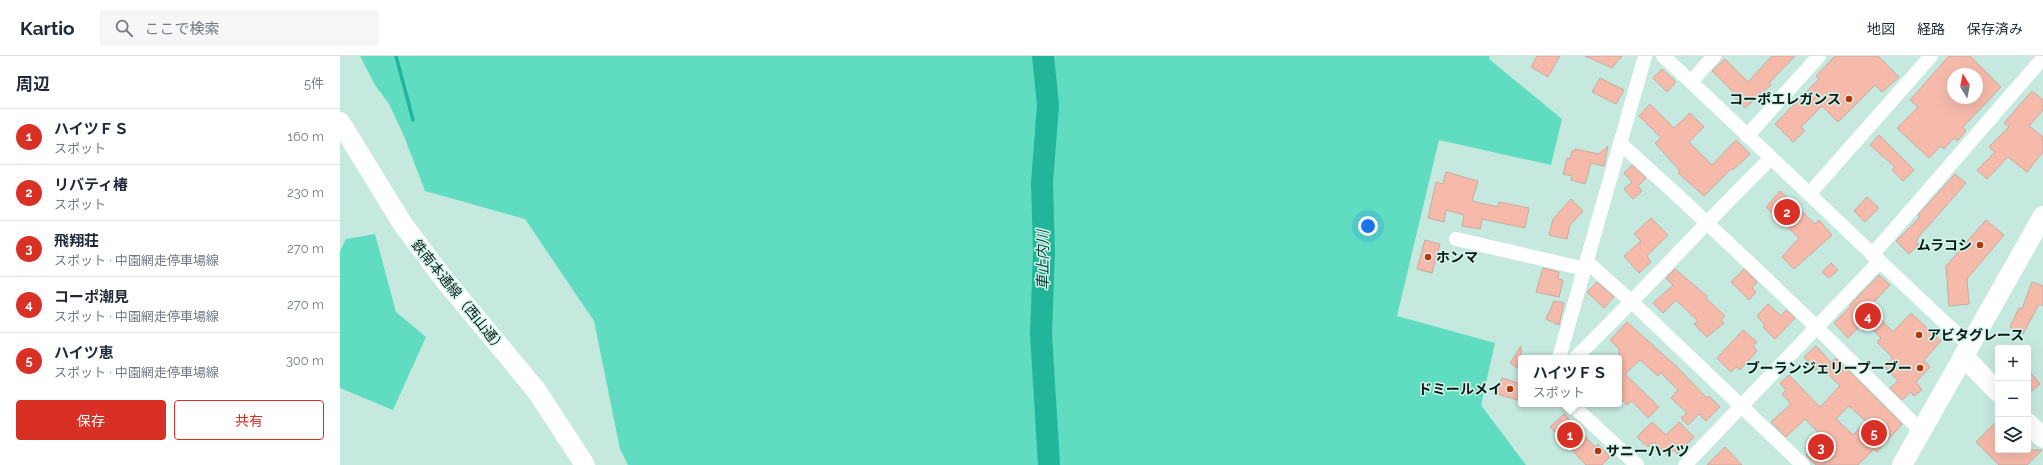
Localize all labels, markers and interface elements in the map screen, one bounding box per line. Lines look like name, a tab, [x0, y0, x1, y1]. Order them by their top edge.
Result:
search box	[99, 10, 379, 46]
text: Kartio	[20, 17, 75, 39]
icon: search	[113, 17, 135, 39]
text: ここで検索	[145, 20, 220, 38]
text: 地図	[1867, 21, 1895, 37]
text: 経路	[1917, 21, 1945, 37]
text: 保存済み	[1967, 21, 2023, 37]
north arrow	[1947, 68, 1983, 104]
text: 周辺	[16, 74, 50, 94]
text: 5件	[304, 76, 324, 91]
place label: コーポエレガンス	[1729, 91, 1841, 107]
marker: コーポエレガンス	[1844, 94, 1854, 104]
text: ハイツＦＳ	[54, 120, 129, 138]
text: 1	[26, 129, 32, 144]
text: 160 m	[287, 129, 324, 144]
text: スポット	[54, 141, 106, 156]
text: リバティ椿	[54, 176, 128, 194]
text: 2	[25, 185, 33, 200]
text: 230 m	[287, 185, 324, 200]
text: スポット	[54, 197, 106, 212]
pin: 2	[1774, 197, 1800, 227]
your location	[1358, 216, 1378, 236]
water label: 車止内川	[1034, 228, 1052, 290]
text: 飛翔荘	[54, 232, 99, 250]
street label: 鉄南本通線（西山通）	[409, 237, 509, 355]
place label: ムラコシ	[1917, 237, 1972, 253]
marker: ムラコシ	[1975, 240, 1985, 250]
text: 3	[25, 241, 33, 256]
text: 270 m	[287, 241, 324, 256]
place label: ホンマ	[1436, 249, 1478, 265]
marker: ホンマ	[1423, 252, 1433, 262]
text: スポット · 中園網走停車場線	[54, 253, 219, 268]
text: コーポ潮見	[54, 288, 129, 306]
text: 4	[25, 297, 33, 312]
text: 270 m	[287, 297, 324, 312]
pin: 4	[1855, 301, 1881, 331]
text: スポット · 中園網走停車場線	[54, 309, 219, 324]
place label: アビタグレース	[1927, 327, 2024, 343]
marker: アビタグレース	[1914, 330, 1924, 340]
text: ハイツ恵	[54, 344, 114, 362]
map controls	[1995, 345, 2031, 453]
button: +	[1995, 345, 2031, 381]
text: 5	[25, 353, 33, 368]
text: 300 m	[286, 353, 324, 368]
popup	[1518, 355, 1622, 407]
place label: ブーランジェリープーブー	[1746, 360, 1912, 376]
marker: ブーランジェリープーブー	[1915, 363, 1925, 373]
text: ハイツＦＳ	[1533, 364, 1607, 382]
text: スポット · 中園網走停車場線	[54, 365, 219, 380]
place label: ドミールメイ	[1418, 381, 1502, 397]
button: −	[1995, 381, 2031, 417]
marker: ドミールメイ	[1505, 384, 1515, 394]
text: スポット	[1533, 385, 1585, 400]
button: 保存	[16, 400, 166, 440]
button: 共有	[174, 400, 324, 440]
button: layers	[1995, 417, 2031, 453]
pin: 5	[1861, 418, 1887, 448]
pin: 1	[1557, 420, 1583, 450]
pin: 3	[1808, 432, 1834, 462]
place label: サニーハイツ	[1606, 443, 1689, 459]
marker: サニーハイツ	[1593, 446, 1603, 456]

